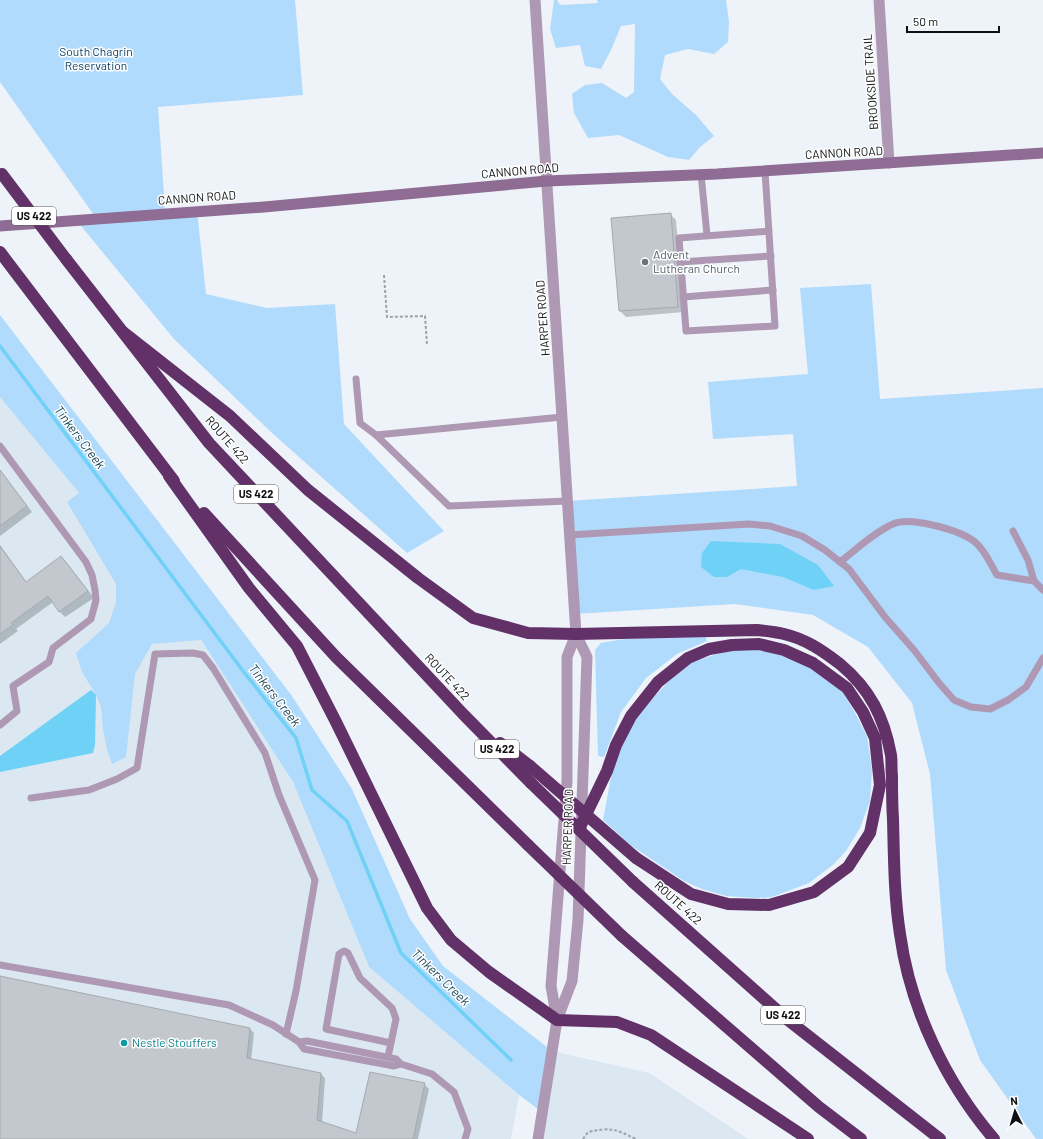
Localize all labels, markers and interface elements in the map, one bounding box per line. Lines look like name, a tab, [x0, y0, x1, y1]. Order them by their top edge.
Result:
scale bar	[907, 8, 999, 34]
text: 50 m	[913, 14, 938, 28]
street label: BROOKSIDE TRAIL	[860, 34, 880, 130]
park label: South Chagrin Reservation	[59, 44, 133, 72]
street label: CANNON ROAD	[805, 143, 883, 161]
street label: CANNON ROAD	[480, 160, 559, 180]
street label: CANNON ROAD	[157, 187, 236, 207]
road number: US 422	[12, 207, 56, 225]
place label: Advent Lutheran Church	[653, 247, 740, 275]
marker: Advent Lutheran Church	[640, 257, 650, 267]
street label: HARPER ROAD	[532, 280, 552, 357]
water label: Tinkers Creek	[51, 402, 109, 472]
street label: ROUTE 422	[203, 413, 252, 466]
road number: US 422	[234, 485, 278, 503]
street label: ROUTE 422	[423, 650, 473, 703]
water label: Tinkers Creek	[246, 661, 305, 730]
road number: US 422	[475, 740, 519, 758]
street label: HARPER ROAD	[559, 789, 575, 865]
street label: ROUTE 422	[652, 877, 705, 927]
water label: Tinkers Creek	[409, 945, 474, 1009]
road number: US 422	[761, 1006, 805, 1024]
place label: Nestle Stouffers	[132, 1035, 217, 1049]
marker: Nestle Stouffers	[119, 1038, 129, 1048]
north arrow	[995, 1091, 1035, 1131]
text: N	[1010, 1094, 1018, 1107]

